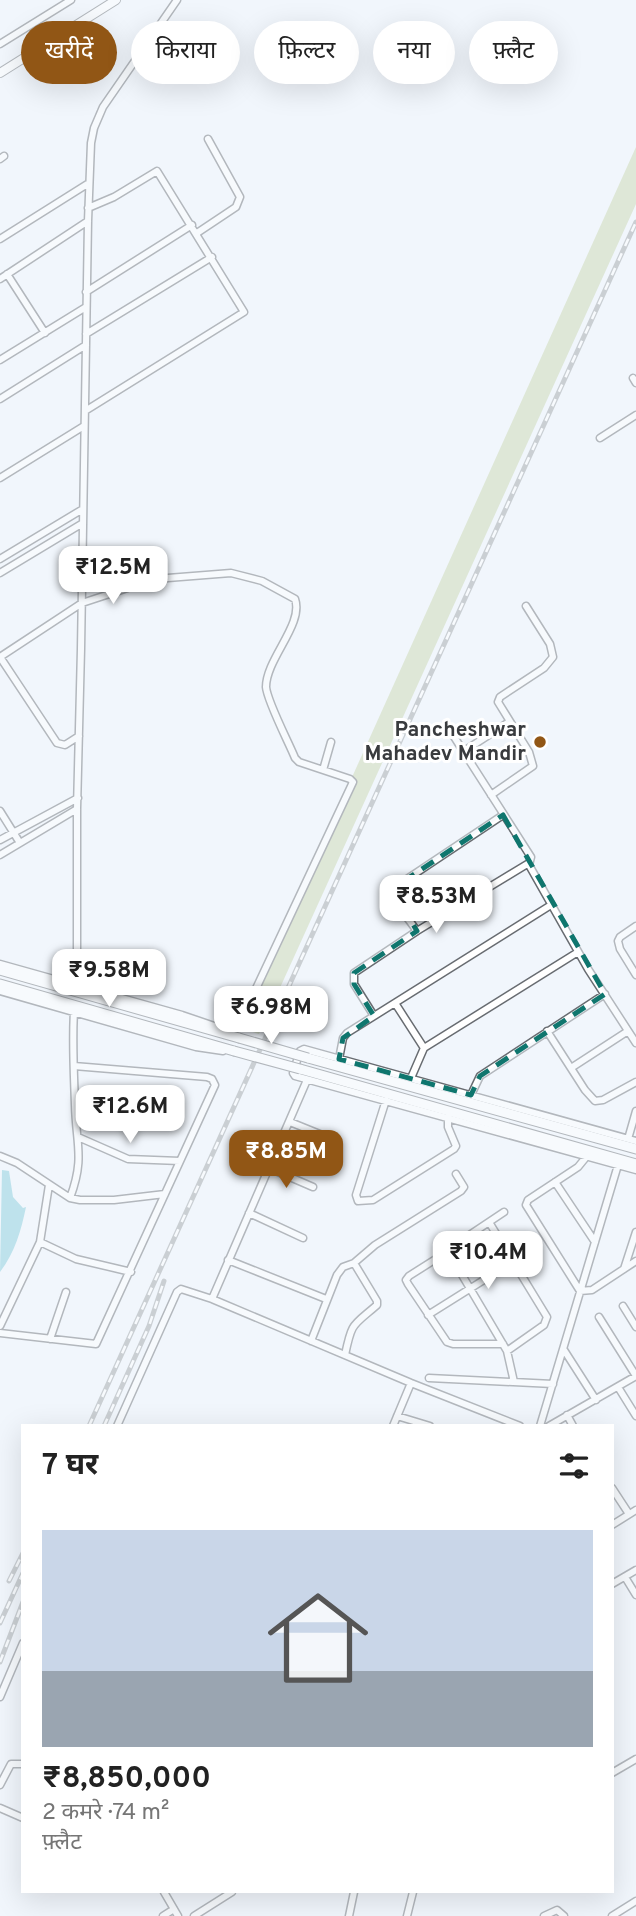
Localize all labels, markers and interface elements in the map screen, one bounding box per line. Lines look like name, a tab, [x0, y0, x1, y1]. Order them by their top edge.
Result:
chip: खरीदें	[21, 21, 117, 84]
chip: किराया	[131, 21, 240, 84]
chip: फ़िल्टर	[254, 21, 359, 84]
chip: नया	[373, 21, 455, 84]
chip: फ़्लैट	[469, 21, 558, 84]
pin: ₹12.5M	[56, 546, 170, 606]
text: ₹12.5M	[75, 554, 151, 583]
place label: Pancheshwar Mahadev Mandir	[364, 717, 526, 768]
marker: Pancheshwar Mahadev Mandir	[532, 734, 548, 750]
pin: ₹8.53M	[379, 876, 493, 935]
text: ₹8.53M	[395, 883, 477, 912]
pin: ₹9.58M	[52, 950, 166, 1009]
text: ₹9.58M	[68, 957, 150, 986]
pin: ₹6.98M	[214, 986, 328, 1046]
text: ₹6.98M	[230, 994, 312, 1023]
pin: ₹12.6M	[73, 1086, 187, 1145]
text: ₹12.6M	[92, 1093, 168, 1122]
pin: ₹8.85M	[229, 1130, 343, 1190]
text: ₹8.85M	[245, 1138, 327, 1167]
pin: ₹10.4M	[431, 1232, 545, 1291]
text: ₹10.4M	[449, 1239, 527, 1268]
icon: filters	[555, 1447, 593, 1485]
text: 7 घर	[42, 1448, 98, 1485]
icon: home	[255, 1575, 381, 1701]
text: ₹8,850,000	[42, 1761, 211, 1798]
text: 2 कमरे · 74 m²	[42, 1799, 169, 1828]
text: फ़्लैट	[42, 1829, 82, 1858]

